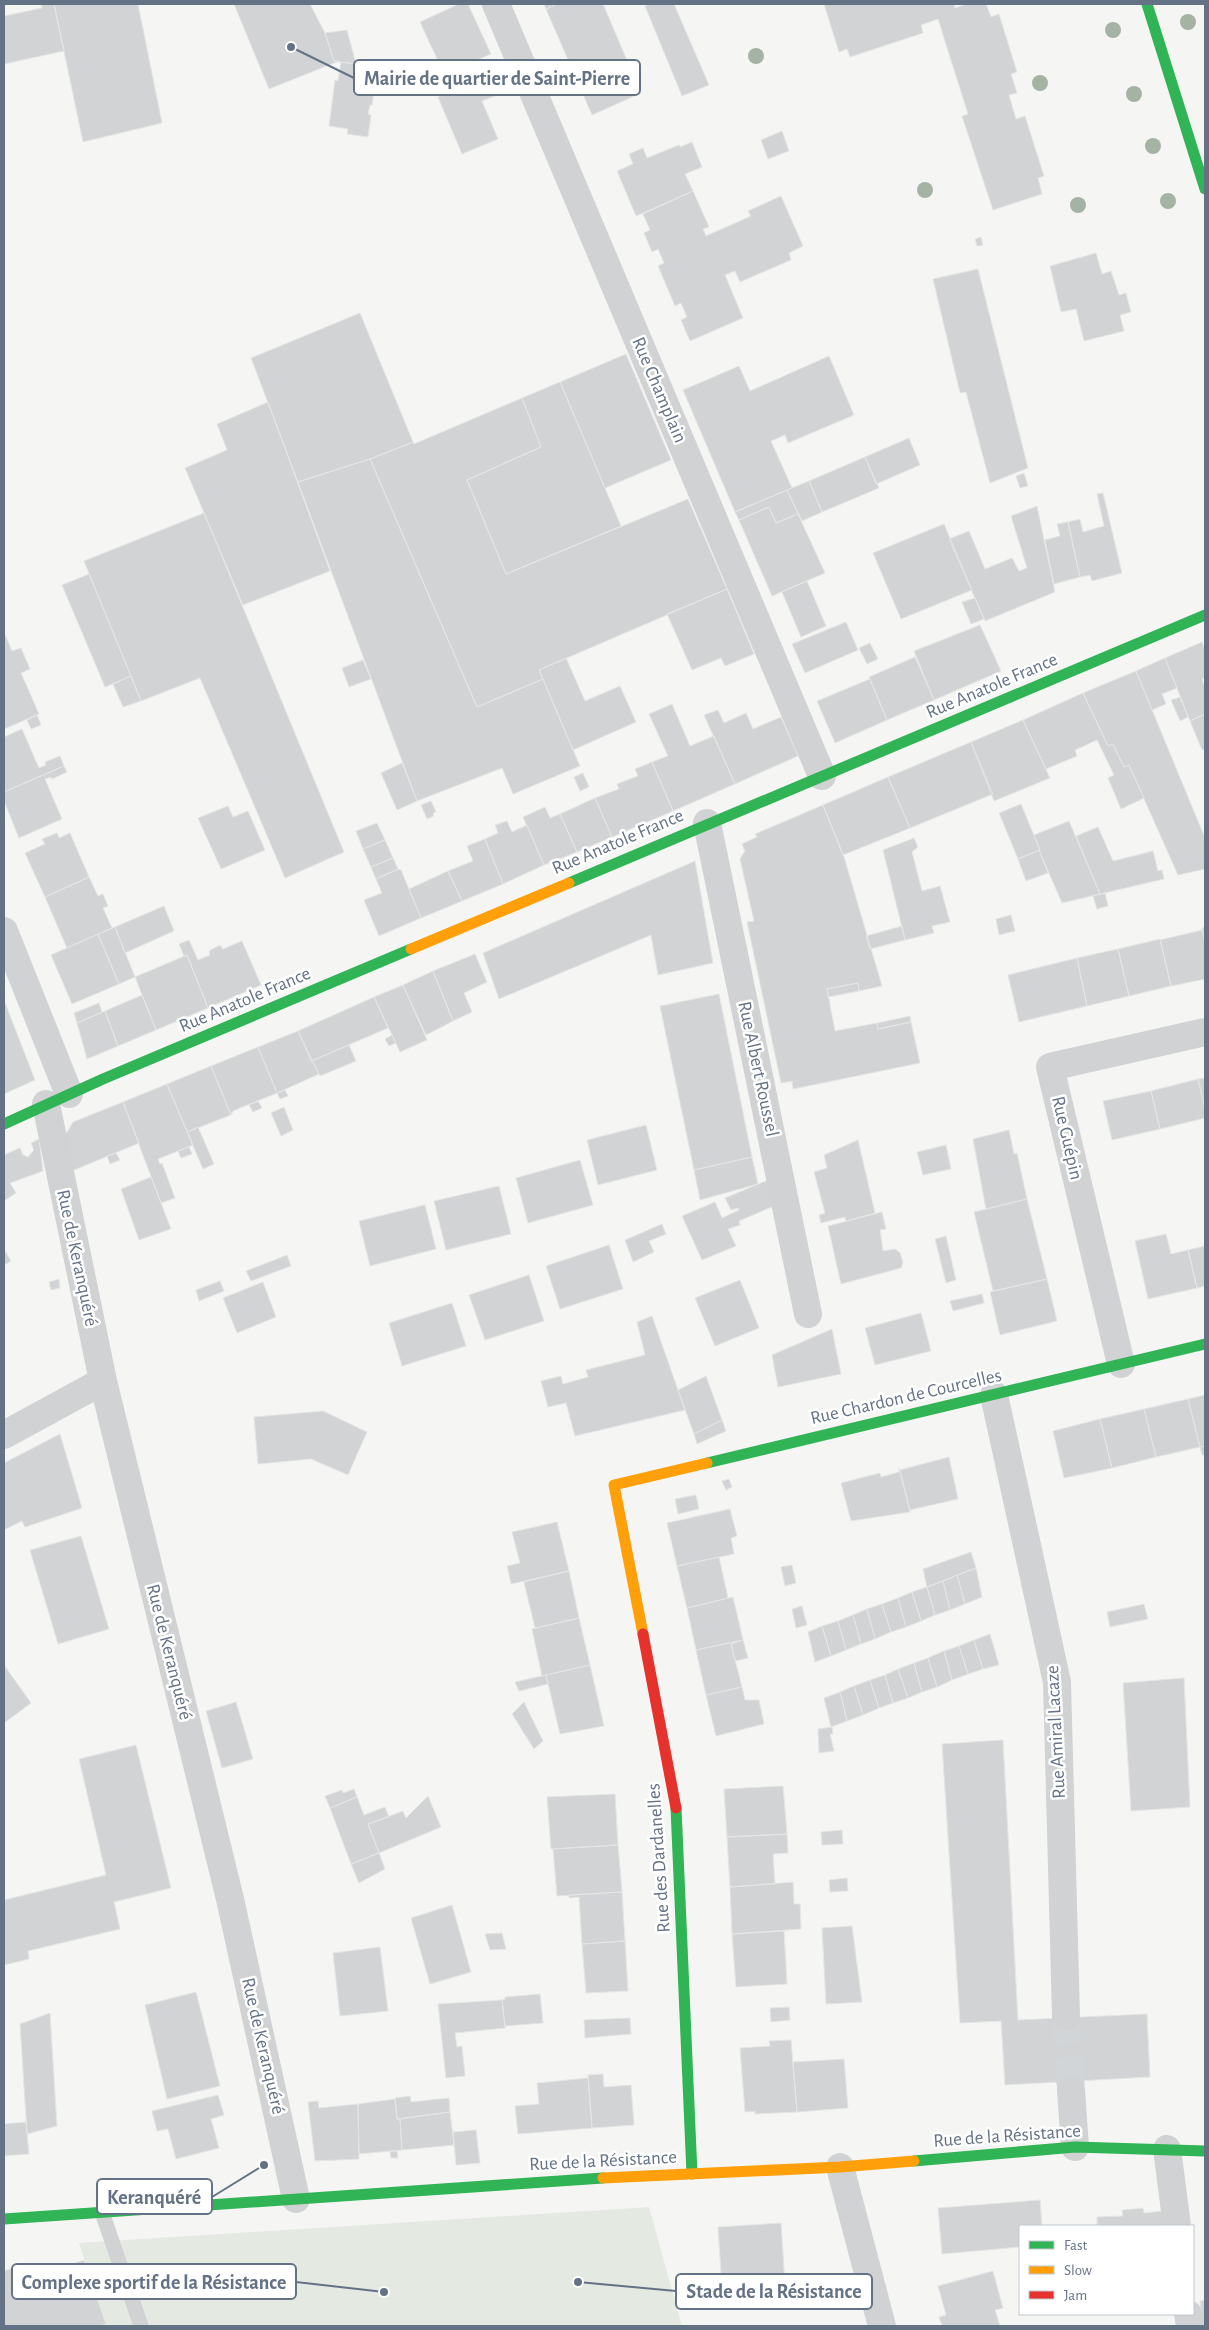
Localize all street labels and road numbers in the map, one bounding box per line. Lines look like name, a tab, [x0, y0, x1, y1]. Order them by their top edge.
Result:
street label: Rue Champlain	[628, 334, 690, 446]
street label: Rue Anatole France	[923, 650, 1061, 722]
street label: Rue Anatole France	[549, 806, 687, 878]
street label: Rue Anatole France	[176, 964, 314, 1036]
street label: Rue Albert Roussel	[734, 1000, 782, 1138]
street label: Rue Guépin	[1048, 1094, 1086, 1182]
street label: Rue de Keranquéré	[53, 1188, 101, 1328]
street label: Rue Chardon de Courcelles	[809, 1366, 1003, 1428]
street label: Rue de Keranquéré	[143, 1582, 195, 1722]
street label: Rue Amiral Lacaze	[1043, 1665, 1069, 1799]
street label: Rue des Dardanelles	[644, 1783, 674, 1933]
street label: Rue de Keranquéré	[238, 1976, 288, 2116]
street label: Rue de la Résistance	[933, 2121, 1081, 2151]
street label: Rue de la Résistance	[529, 2148, 677, 2174]

